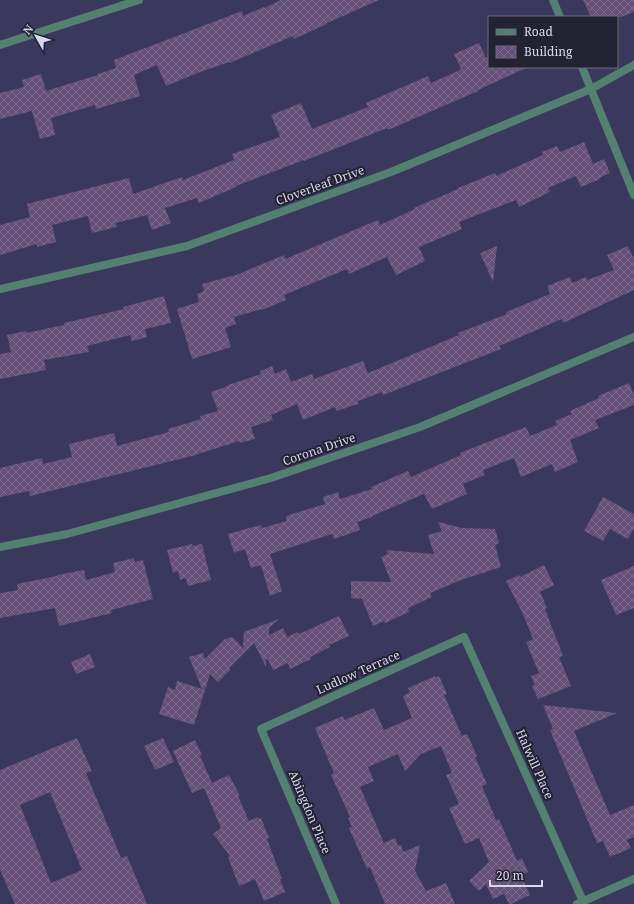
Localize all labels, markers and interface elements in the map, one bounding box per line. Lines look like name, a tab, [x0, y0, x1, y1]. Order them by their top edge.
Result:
north arrow	[16, 16, 56, 56]
legend	[488, 16, 618, 68]
text: N	[19, 21, 37, 37]
text: Road	[524, 23, 554, 40]
text: Building	[524, 43, 573, 60]
street label: Cloverleaf Drive	[273, 161, 367, 209]
street label: Corona Drive	[280, 429, 358, 469]
street label: Ludlow Terrace	[313, 646, 403, 698]
street label: Halwill Place	[512, 726, 558, 802]
street label: Abingdon Place	[285, 768, 335, 856]
scale bar	[490, 862, 542, 888]
text: 20 m	[496, 867, 524, 884]

